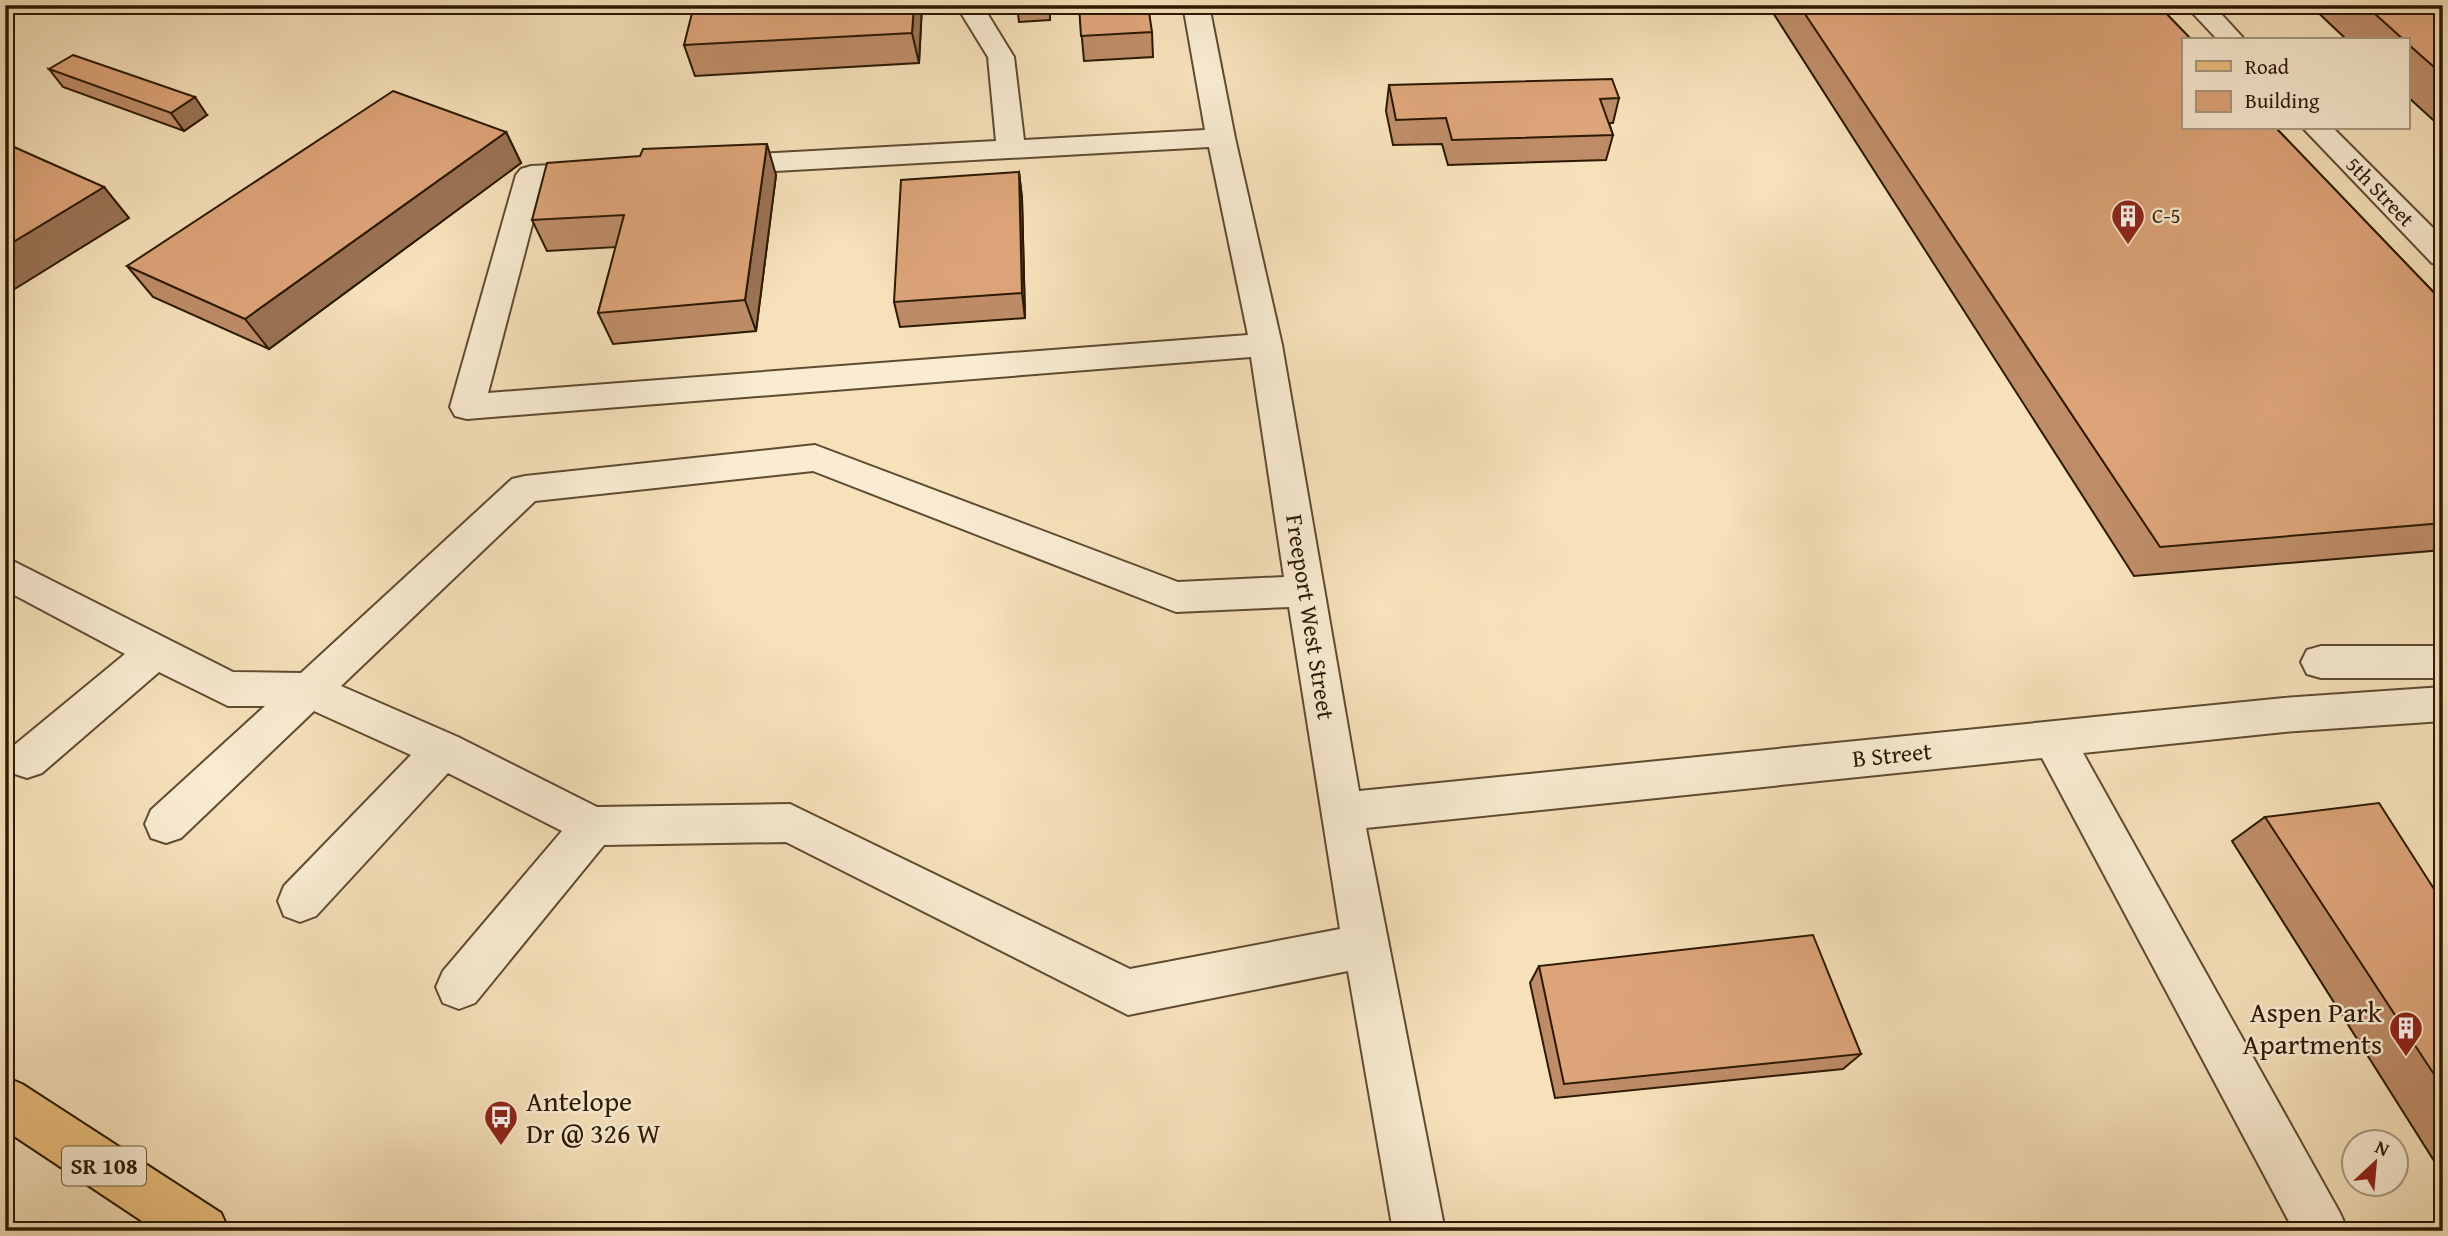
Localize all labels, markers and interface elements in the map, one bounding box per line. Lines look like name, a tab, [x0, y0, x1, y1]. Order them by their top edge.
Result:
legend	[2182, 38, 2410, 130]
text: Road	[2245, 51, 2290, 82]
text: Building	[2245, 85, 2320, 116]
street label: 5th Street	[2339, 150, 2422, 234]
building icon: C-5	[2109, 197, 2147, 246]
place label: C-5	[2152, 200, 2181, 231]
street label: Freeport West Street	[1277, 512, 1344, 723]
street label: B Street	[1851, 733, 1934, 776]
place label: Aspen Park Apartments	[2243, 991, 2383, 1064]
building icon: Aspen Park Apartments	[2387, 1009, 2425, 1058]
place label: Antelope Dr @ 326 W	[526, 1080, 661, 1153]
bus stop icon: Antelope Dr @ 326 W	[482, 1098, 520, 1147]
north arrow	[2340, 1128, 2410, 1198]
text: N	[2371, 1132, 2395, 1163]
road number: SR 108	[62, 1147, 146, 1186]

